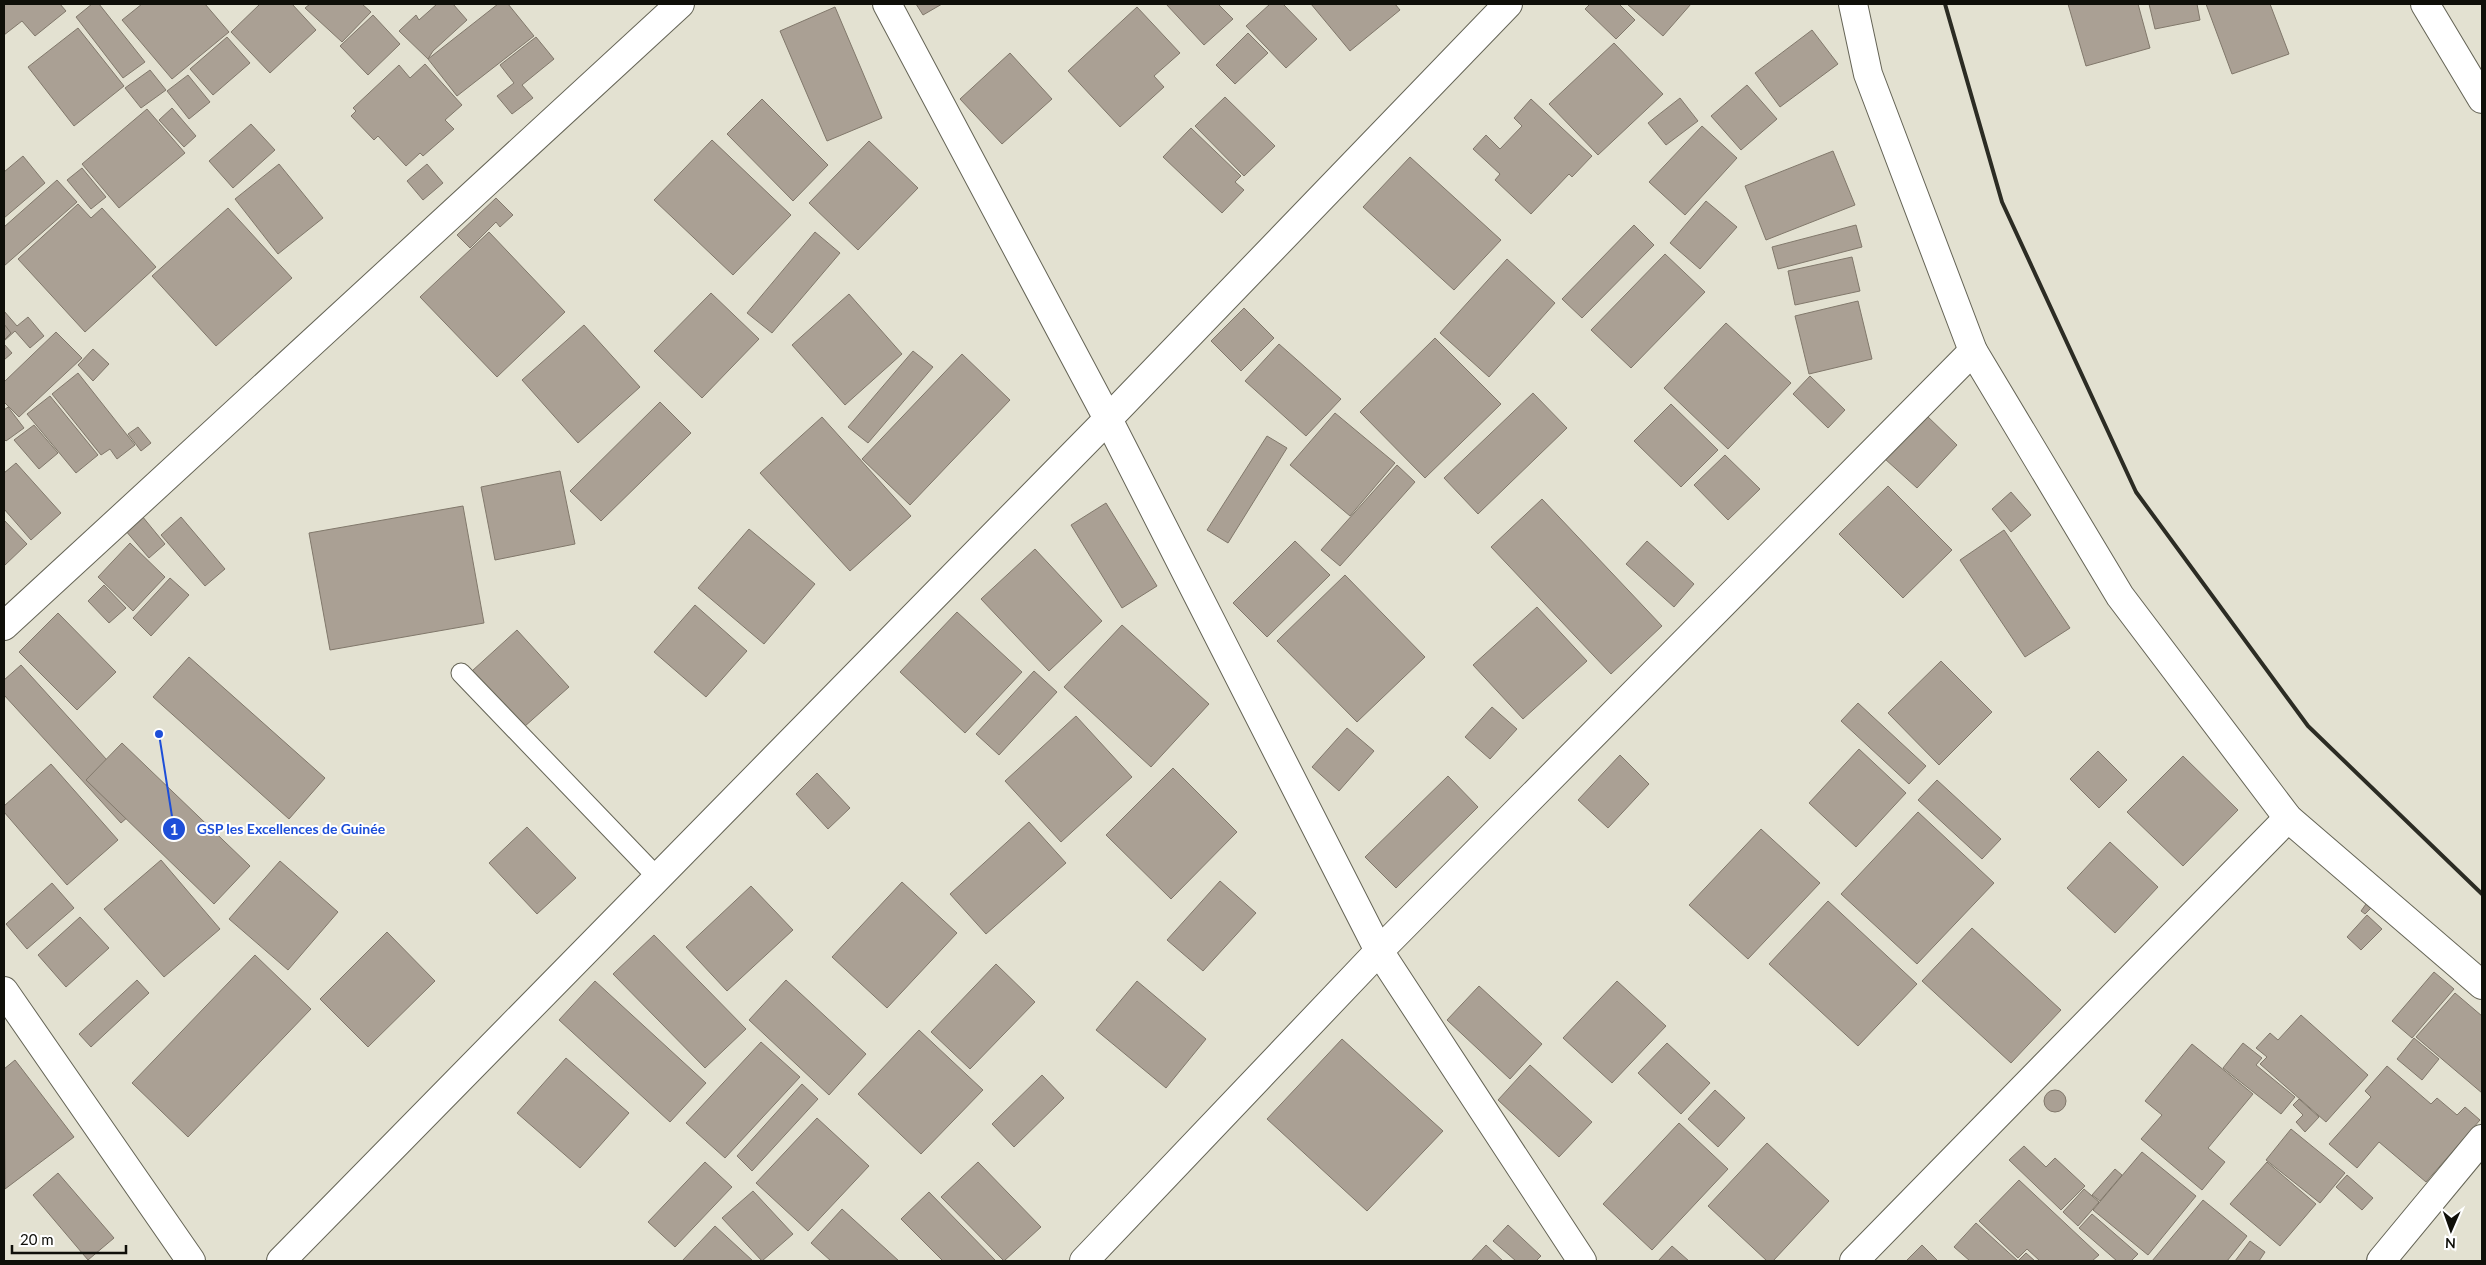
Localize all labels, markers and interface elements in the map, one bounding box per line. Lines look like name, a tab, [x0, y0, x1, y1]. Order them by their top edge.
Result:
callout: GSP les Excellences de Guinée	[161, 815, 395, 844]
text: 1	[170, 820, 178, 838]
text: GSP les Excellences de Guinée	[197, 820, 386, 837]
north arrow	[2426, 1205, 2476, 1255]
scale bar	[12, 1222, 126, 1254]
text: 20 m	[20, 1230, 54, 1248]
text: N	[2445, 1235, 2456, 1252]

